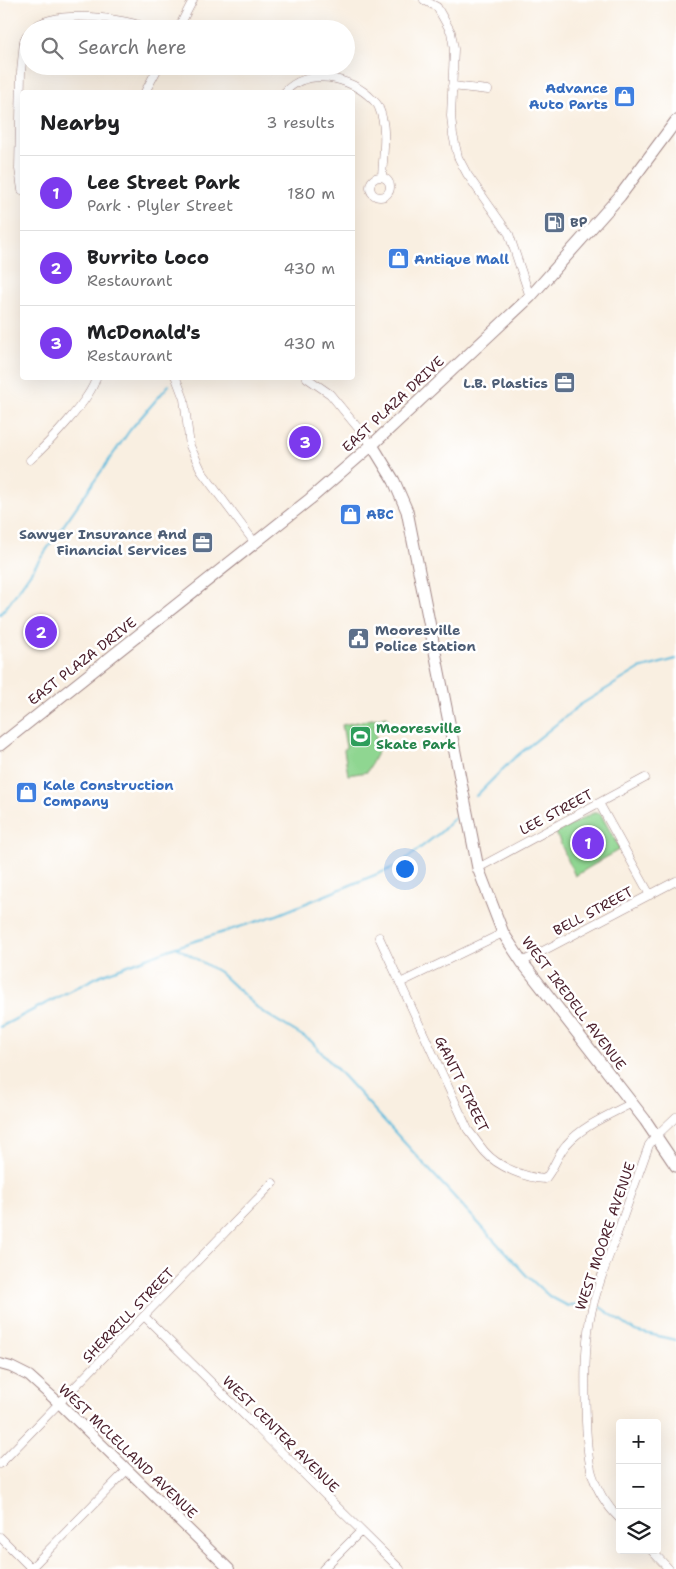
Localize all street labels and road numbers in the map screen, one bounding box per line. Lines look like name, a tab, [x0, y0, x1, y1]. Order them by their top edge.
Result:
street label: EAST PLAZA DRIVE	[338, 352, 448, 456]
street label: EAST PLAZA DRIVE	[24, 613, 140, 709]
street label: LEE STREET	[516, 785, 596, 839]
street label: BELL STREET	[550, 882, 636, 940]
street label: WEST IREDELL AVENUE	[518, 933, 630, 1074]
street label: GANTT STREET	[431, 1033, 493, 1135]
street label: WEST MOORE AVENUE	[571, 1159, 639, 1313]
street label: SHERRILL STREET	[78, 1264, 178, 1366]
street label: WEST CENTER AVENUE	[219, 1372, 343, 1496]
street label: WEST MCLELLAND AVENUE	[55, 1380, 201, 1522]

